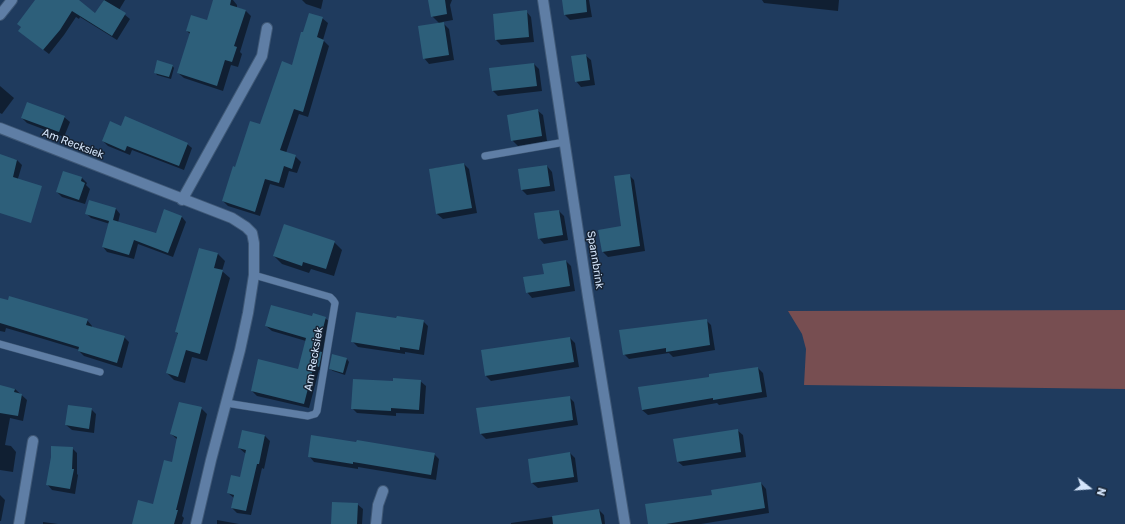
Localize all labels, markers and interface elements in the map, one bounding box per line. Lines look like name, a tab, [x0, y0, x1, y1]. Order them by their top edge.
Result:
street label: Am Recksiek	[40, 126, 106, 162]
street label: Spannbrink	[584, 230, 606, 290]
street label: Am Recksiek	[302, 326, 326, 392]
north arrow	[1069, 468, 1109, 508]
text: N	[1094, 486, 1108, 497]

